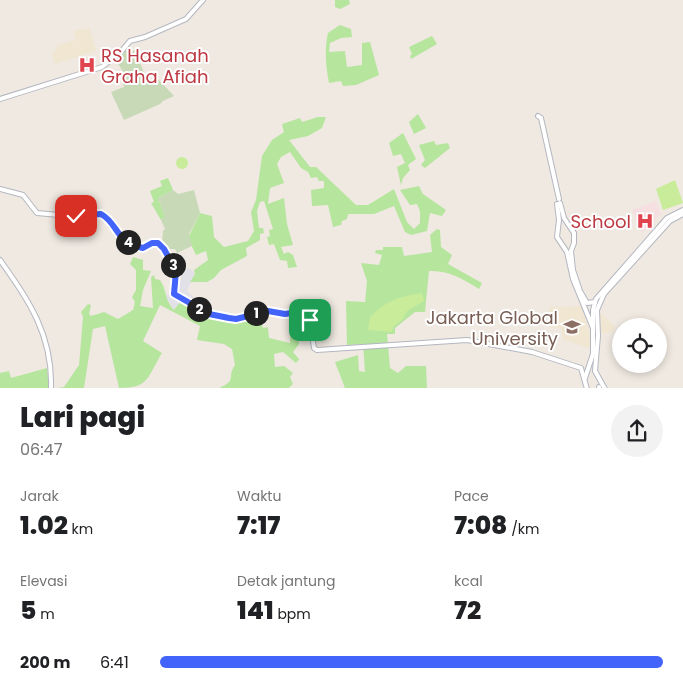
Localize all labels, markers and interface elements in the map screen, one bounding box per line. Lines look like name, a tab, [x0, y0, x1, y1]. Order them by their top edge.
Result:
place label: RS Hasanah Graha Afiah	[101, 43, 209, 89]
hospital icon: RS Hasanah Graha Afiah	[77, 55, 97, 75]
pin	[55, 195, 97, 237]
icon: check	[62, 202, 90, 230]
place label: School	[571, 209, 631, 234]
hospital icon: School	[635, 211, 655, 231]
pin: 4	[116, 230, 140, 254]
text: 4	[124, 232, 133, 252]
pin: 3	[160, 252, 186, 278]
text: 3	[169, 255, 178, 275]
pin: 2	[186, 296, 212, 322]
text: 2	[196, 299, 204, 319]
pin	[289, 299, 331, 341]
pin: 1	[244, 300, 268, 326]
text: 1	[254, 303, 259, 323]
place label: Jakarta Global University	[426, 305, 558, 351]
icon: arrive	[296, 306, 324, 334]
school or university icon: Jakarta Global University	[562, 317, 582, 337]
map controls	[612, 318, 667, 373]
button: locate	[612, 318, 667, 373]
text: Lari pagi	[20, 398, 145, 437]
button: share	[611, 405, 663, 457]
text: 06:47	[20, 438, 62, 461]
text: Jarak	[20, 486, 59, 506]
text: Waktu	[237, 486, 281, 506]
text: Pace	[454, 486, 489, 506]
text: 1.02	[20, 508, 68, 543]
text: 7:17	[237, 508, 280, 543]
text: 7:08	[454, 508, 507, 543]
text: km	[68, 519, 93, 539]
text: /km	[507, 519, 539, 539]
text: Elevasi	[20, 571, 67, 591]
text: Detak jantung	[237, 571, 335, 591]
text: kcal	[454, 571, 483, 591]
text: 5	[20, 593, 36, 628]
text: 141	[237, 593, 274, 628]
text: 72	[454, 593, 481, 628]
text: m	[36, 604, 55, 624]
text: bpm	[274, 604, 311, 624]
text: 200 m	[20, 651, 70, 674]
text: 6:41	[100, 651, 129, 674]

